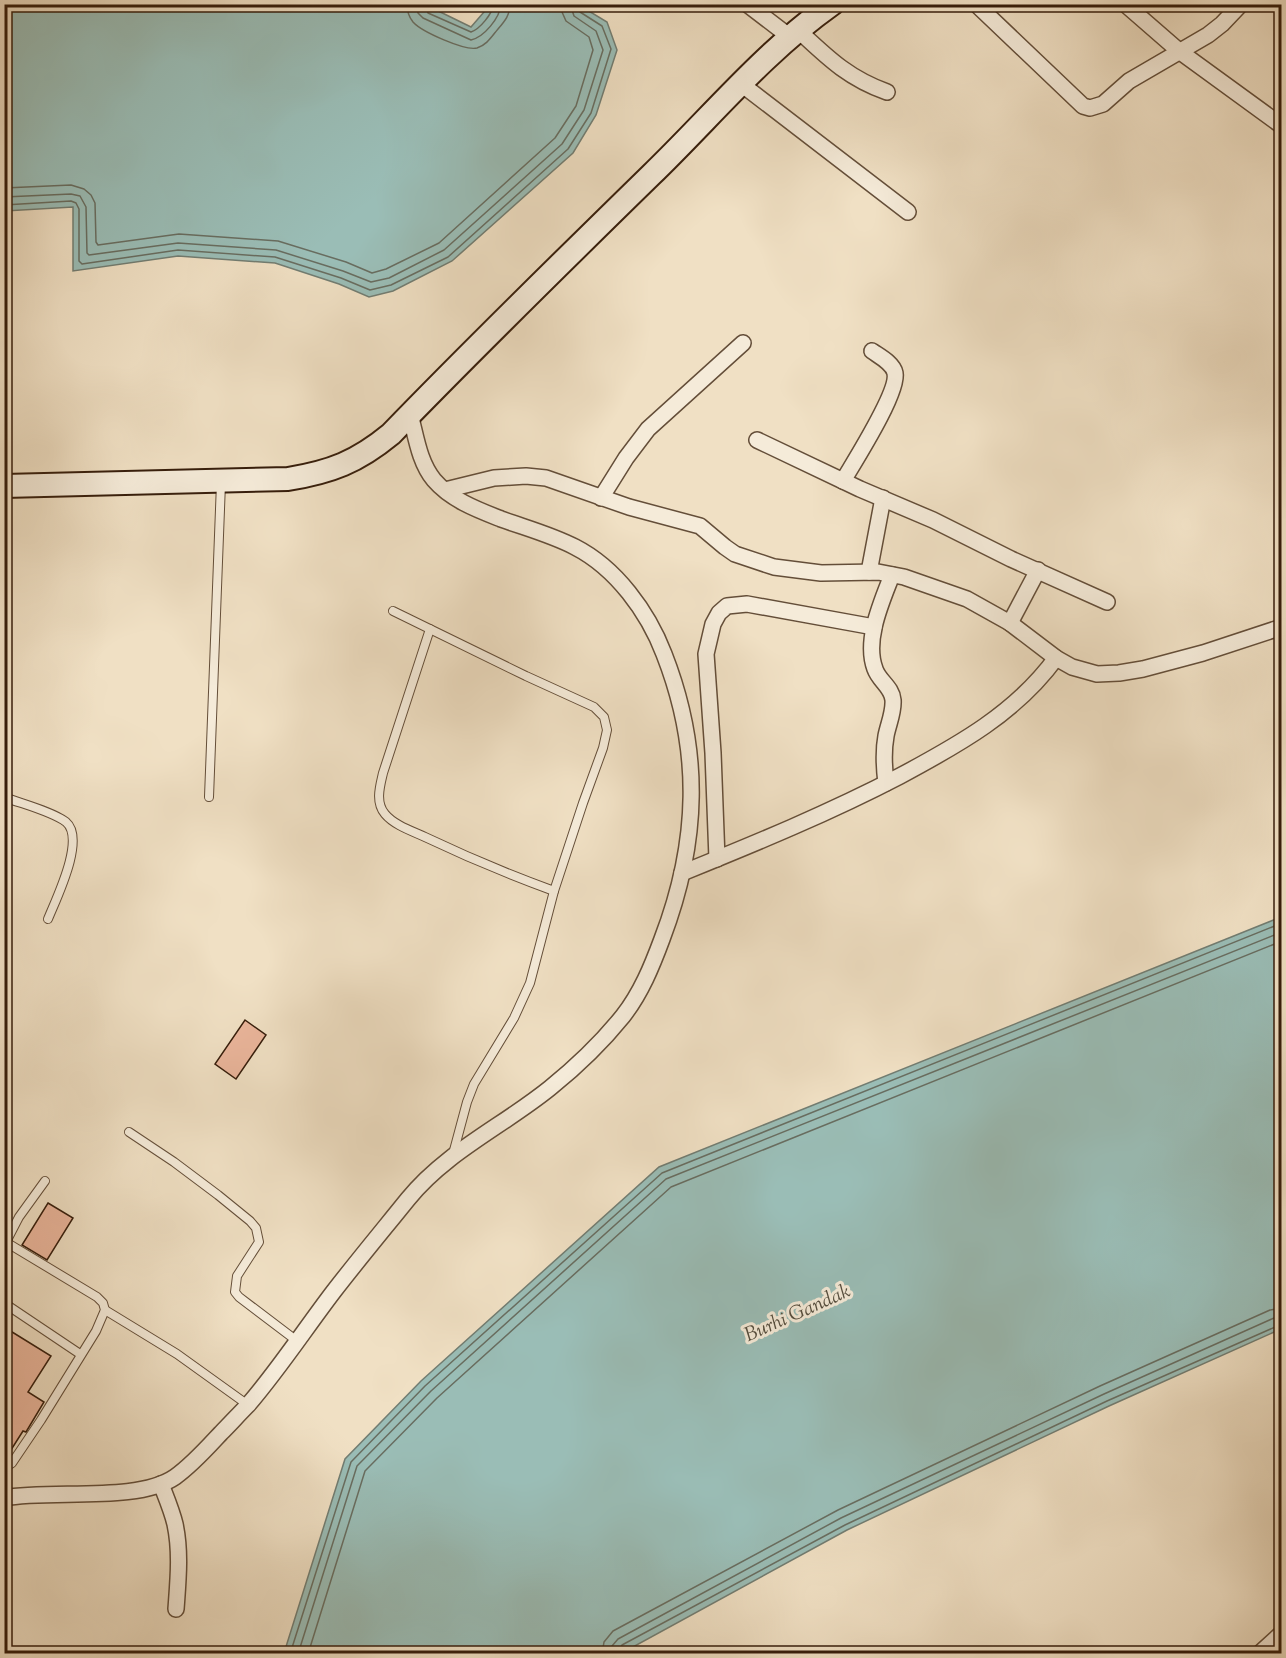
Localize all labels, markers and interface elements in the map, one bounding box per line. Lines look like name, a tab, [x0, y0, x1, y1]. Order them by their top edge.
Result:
water label: Burhi Gandak	[740, 1278, 856, 1351]

